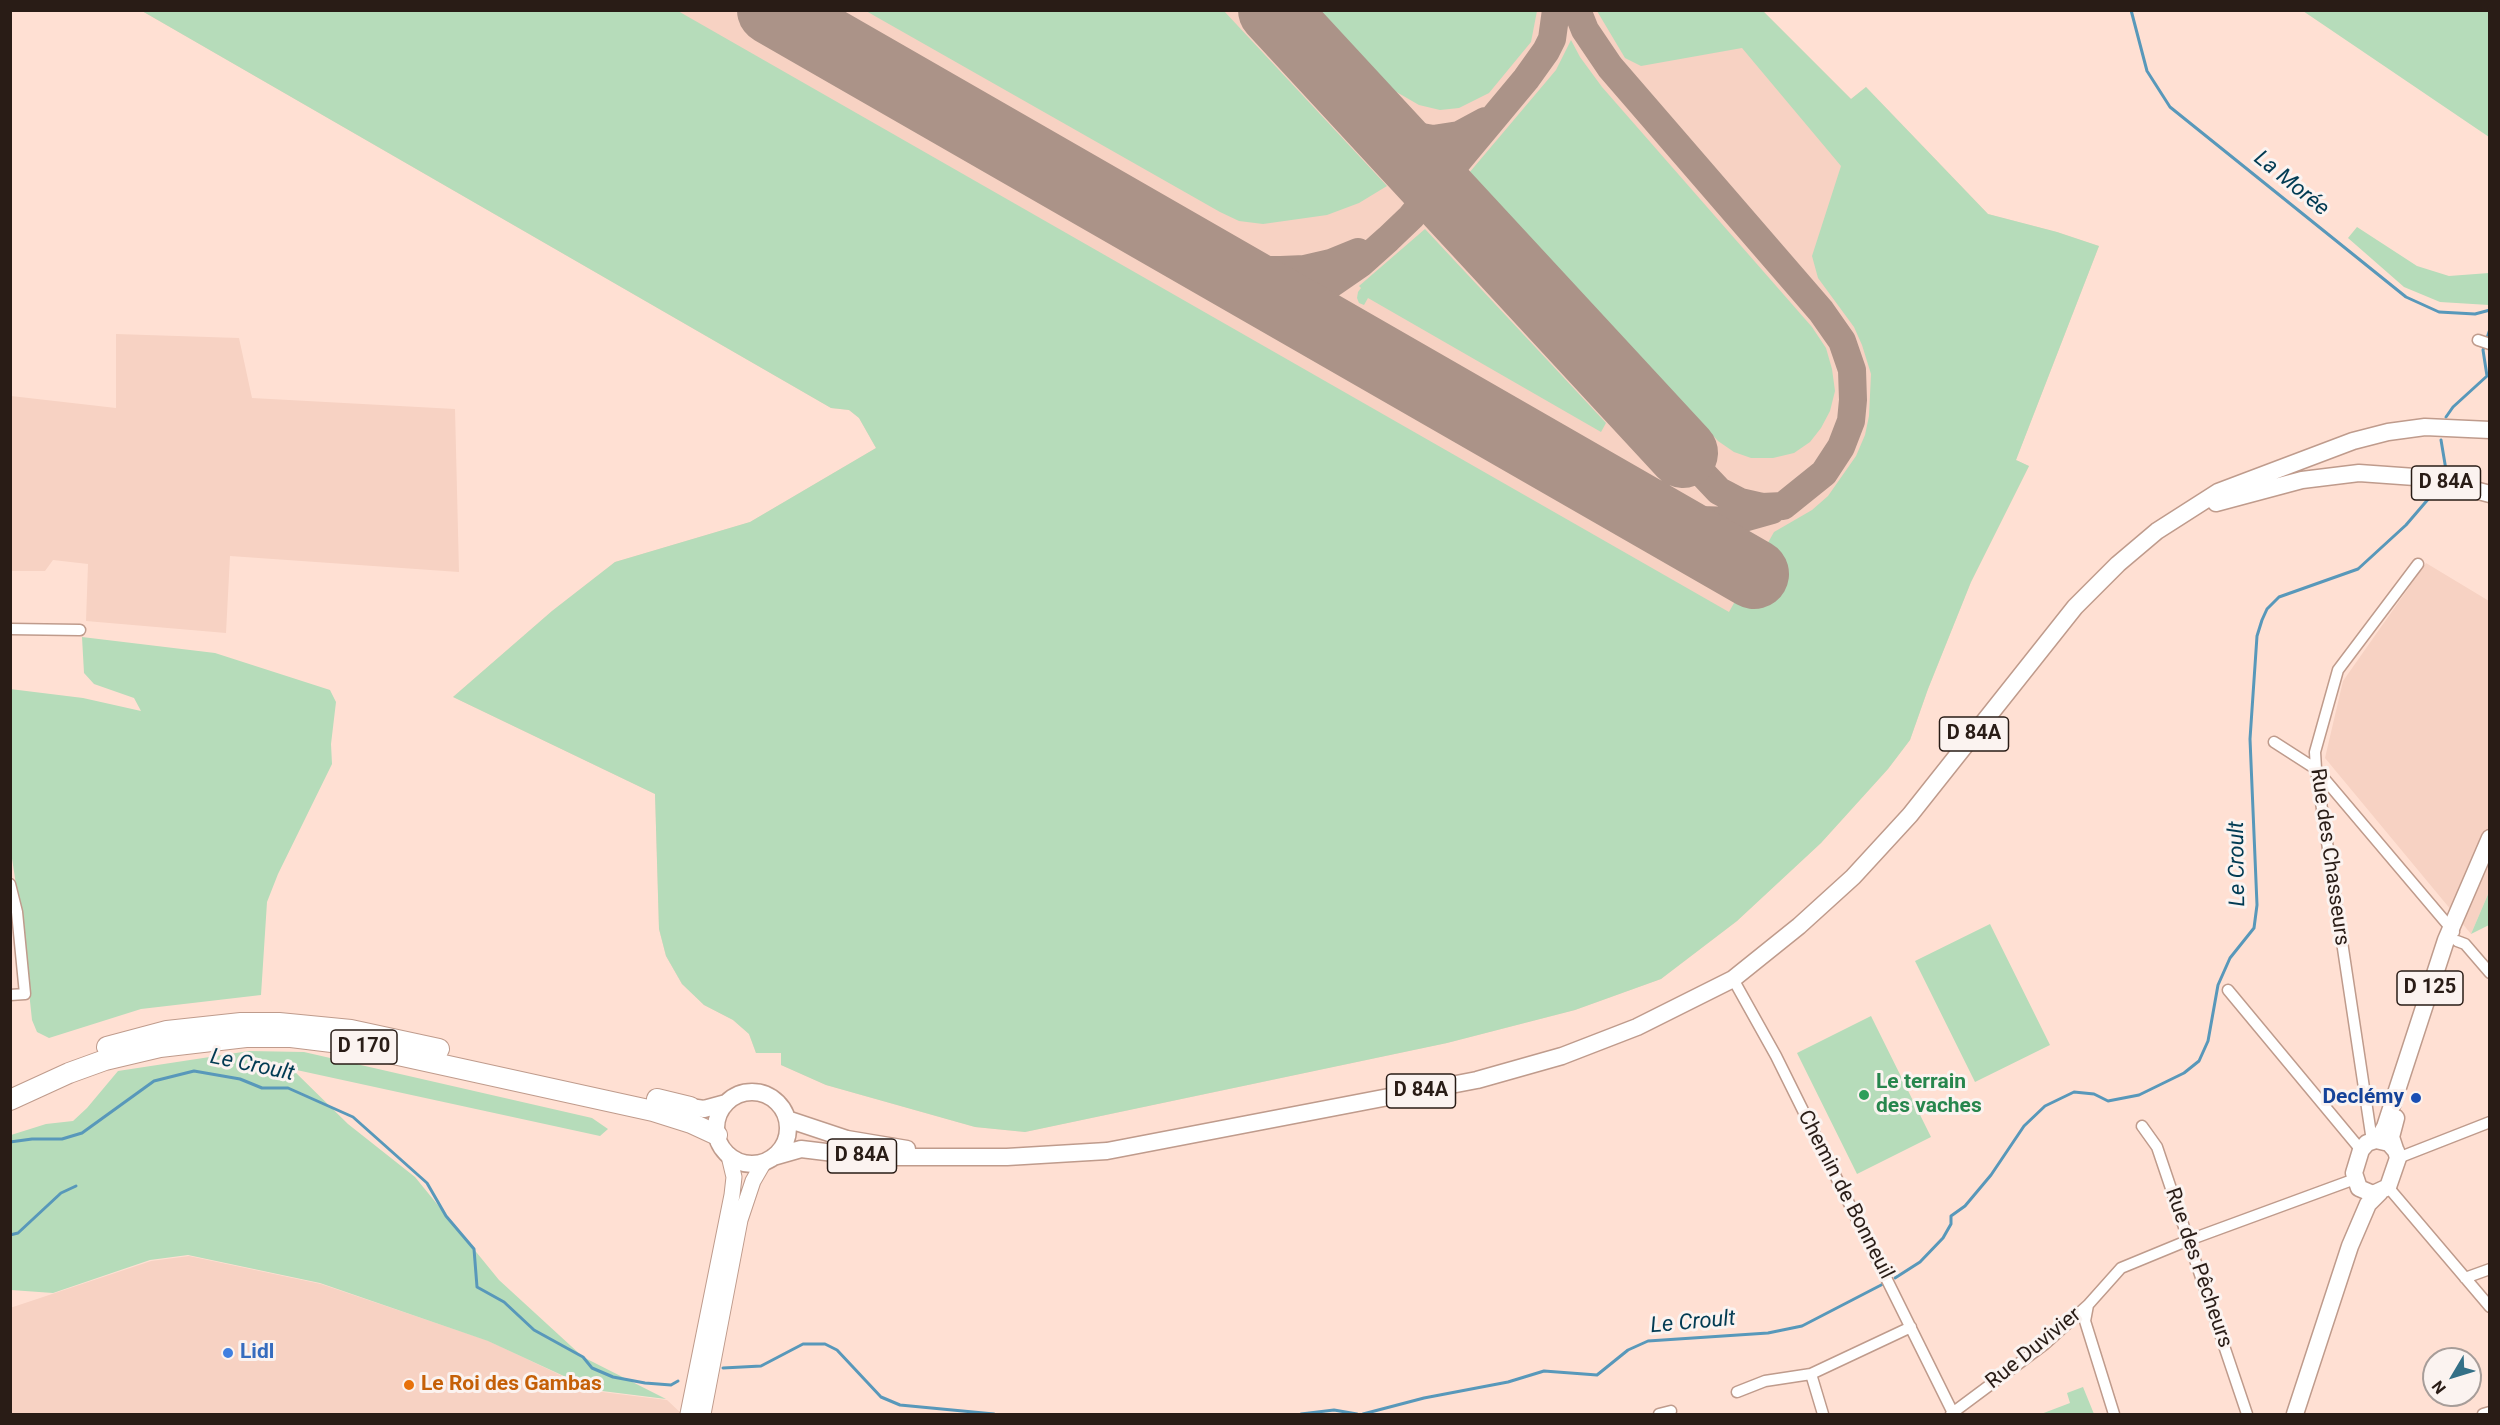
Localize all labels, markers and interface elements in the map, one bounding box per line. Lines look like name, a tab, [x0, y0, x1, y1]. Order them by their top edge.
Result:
water label: La Morée	[2248, 146, 2334, 222]
road number: D 84A	[2412, 466, 2480, 500]
road number: D 84A	[1940, 717, 2008, 751]
street label: Rue des Chasseurs	[2304, 767, 2354, 947]
water label: Le Croult	[2224, 821, 2252, 907]
road number: D 125	[2397, 971, 2463, 1005]
road number: D 170	[331, 1030, 397, 1064]
water label: Le Croult	[208, 1044, 296, 1088]
place label: Le terrain des vaches	[1876, 1070, 1982, 1120]
road number: D 84A	[1386, 1074, 1456, 1108]
place label: Declémy	[2322, 1085, 2404, 1111]
marker: Le terrain des vaches	[1857, 1088, 1871, 1102]
marker: Declémy	[2409, 1091, 2423, 1105]
street label: Chemin de Bonneuil	[1792, 1106, 1898, 1284]
road number: D 84A	[828, 1139, 896, 1173]
street label: Rue des Pêcheurs	[2159, 1185, 2237, 1351]
street label: Rue Duvivier	[1981, 1303, 2087, 1395]
water label: Le Croult	[1649, 1306, 1737, 1340]
place label: Lidl	[240, 1340, 274, 1366]
marker: Lidl	[221, 1346, 235, 1360]
north arrow	[2422, 1347, 2482, 1407]
place label: Le Roi des Gambas	[421, 1372, 602, 1398]
text: N	[2428, 1377, 2450, 1397]
marker: Le Roi des Gambas	[402, 1378, 416, 1392]

